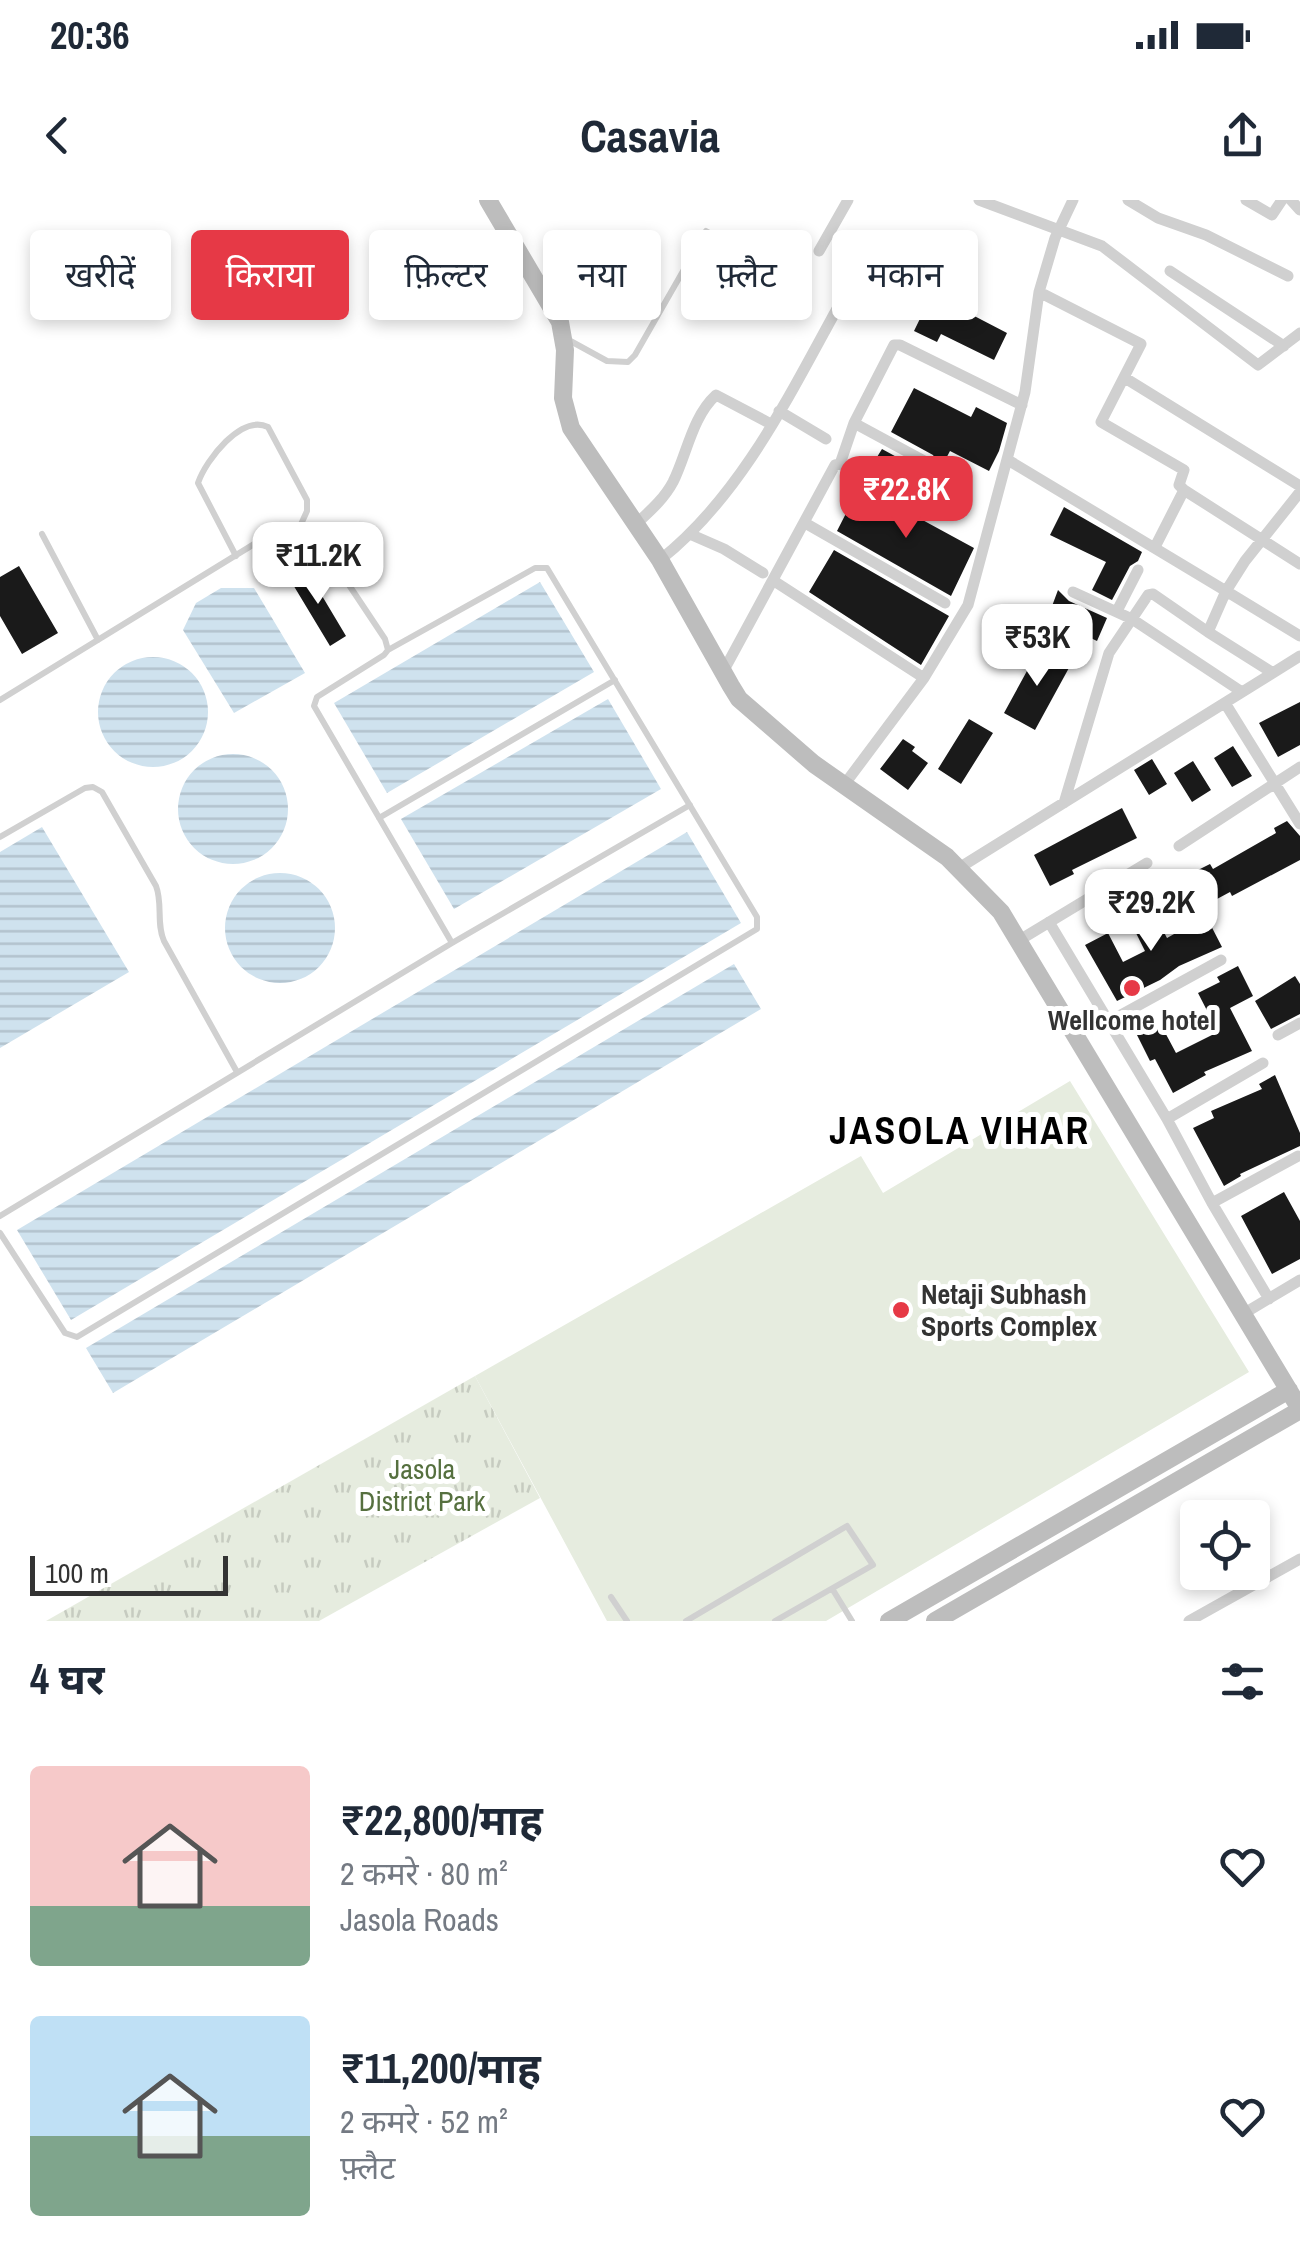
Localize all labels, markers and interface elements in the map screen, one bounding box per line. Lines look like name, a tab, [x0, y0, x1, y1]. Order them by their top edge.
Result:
text: 20:36	[50, 10, 130, 61]
text: Casavia	[580, 105, 720, 166]
icon: back	[30, 108, 85, 163]
icon: share	[1215, 108, 1270, 163]
chip: खरीदें	[30, 230, 171, 320]
chip: किराया	[191, 230, 349, 320]
chip: फ़िल्टर	[369, 230, 523, 320]
chip: नया	[543, 230, 661, 320]
chip: फ़्लैट	[681, 230, 812, 320]
chip: मकान	[832, 230, 978, 320]
pin: ₹22.8K	[825, 456, 987, 541]
text: ₹22.8K	[862, 467, 950, 510]
pin: ₹11.2K	[237, 522, 399, 607]
text: ₹11.2K	[274, 533, 362, 576]
pin: ₹53K	[978, 604, 1096, 689]
text: ₹53K	[1004, 615, 1070, 658]
pin: ₹29.2K	[1070, 869, 1232, 954]
text: ₹29.2K	[1107, 880, 1195, 923]
marker: Wellcome hotel	[1121, 977, 1143, 999]
place label: Wellcome hotel	[1048, 1001, 1216, 1039]
district label: JASOLA VIHAR	[830, 1105, 1090, 1156]
place label: Netaji Subhash Sports Complex	[921, 1275, 1097, 1345]
marker: Netaji Subhash Sports Complex	[890, 1299, 912, 1321]
park label: Jasola District Park	[359, 1450, 486, 1520]
map controls	[1180, 1500, 1270, 1590]
button: locate	[1180, 1500, 1270, 1590]
scale bar	[30, 1551, 228, 1596]
text: 100 m	[45, 1554, 109, 1592]
text: 4 घर	[30, 1651, 104, 1707]
icon: filters	[1215, 1654, 1270, 1709]
text: ₹22,800/माह	[340, 1792, 543, 1848]
icon: home	[110, 1806, 230, 1926]
icon: heart	[1215, 1839, 1270, 1894]
text: 2 कमरे · 80 m²	[340, 1852, 508, 1895]
text: Jasola Roads	[340, 1898, 499, 1941]
text: ₹11,200/माह	[340, 2040, 541, 2096]
icon: home	[110, 2056, 230, 2176]
icon: heart	[1215, 2089, 1270, 2144]
text: 2 कमरे · 52 m²	[340, 2100, 508, 2143]
text: फ़्लैट	[340, 2146, 395, 2189]

